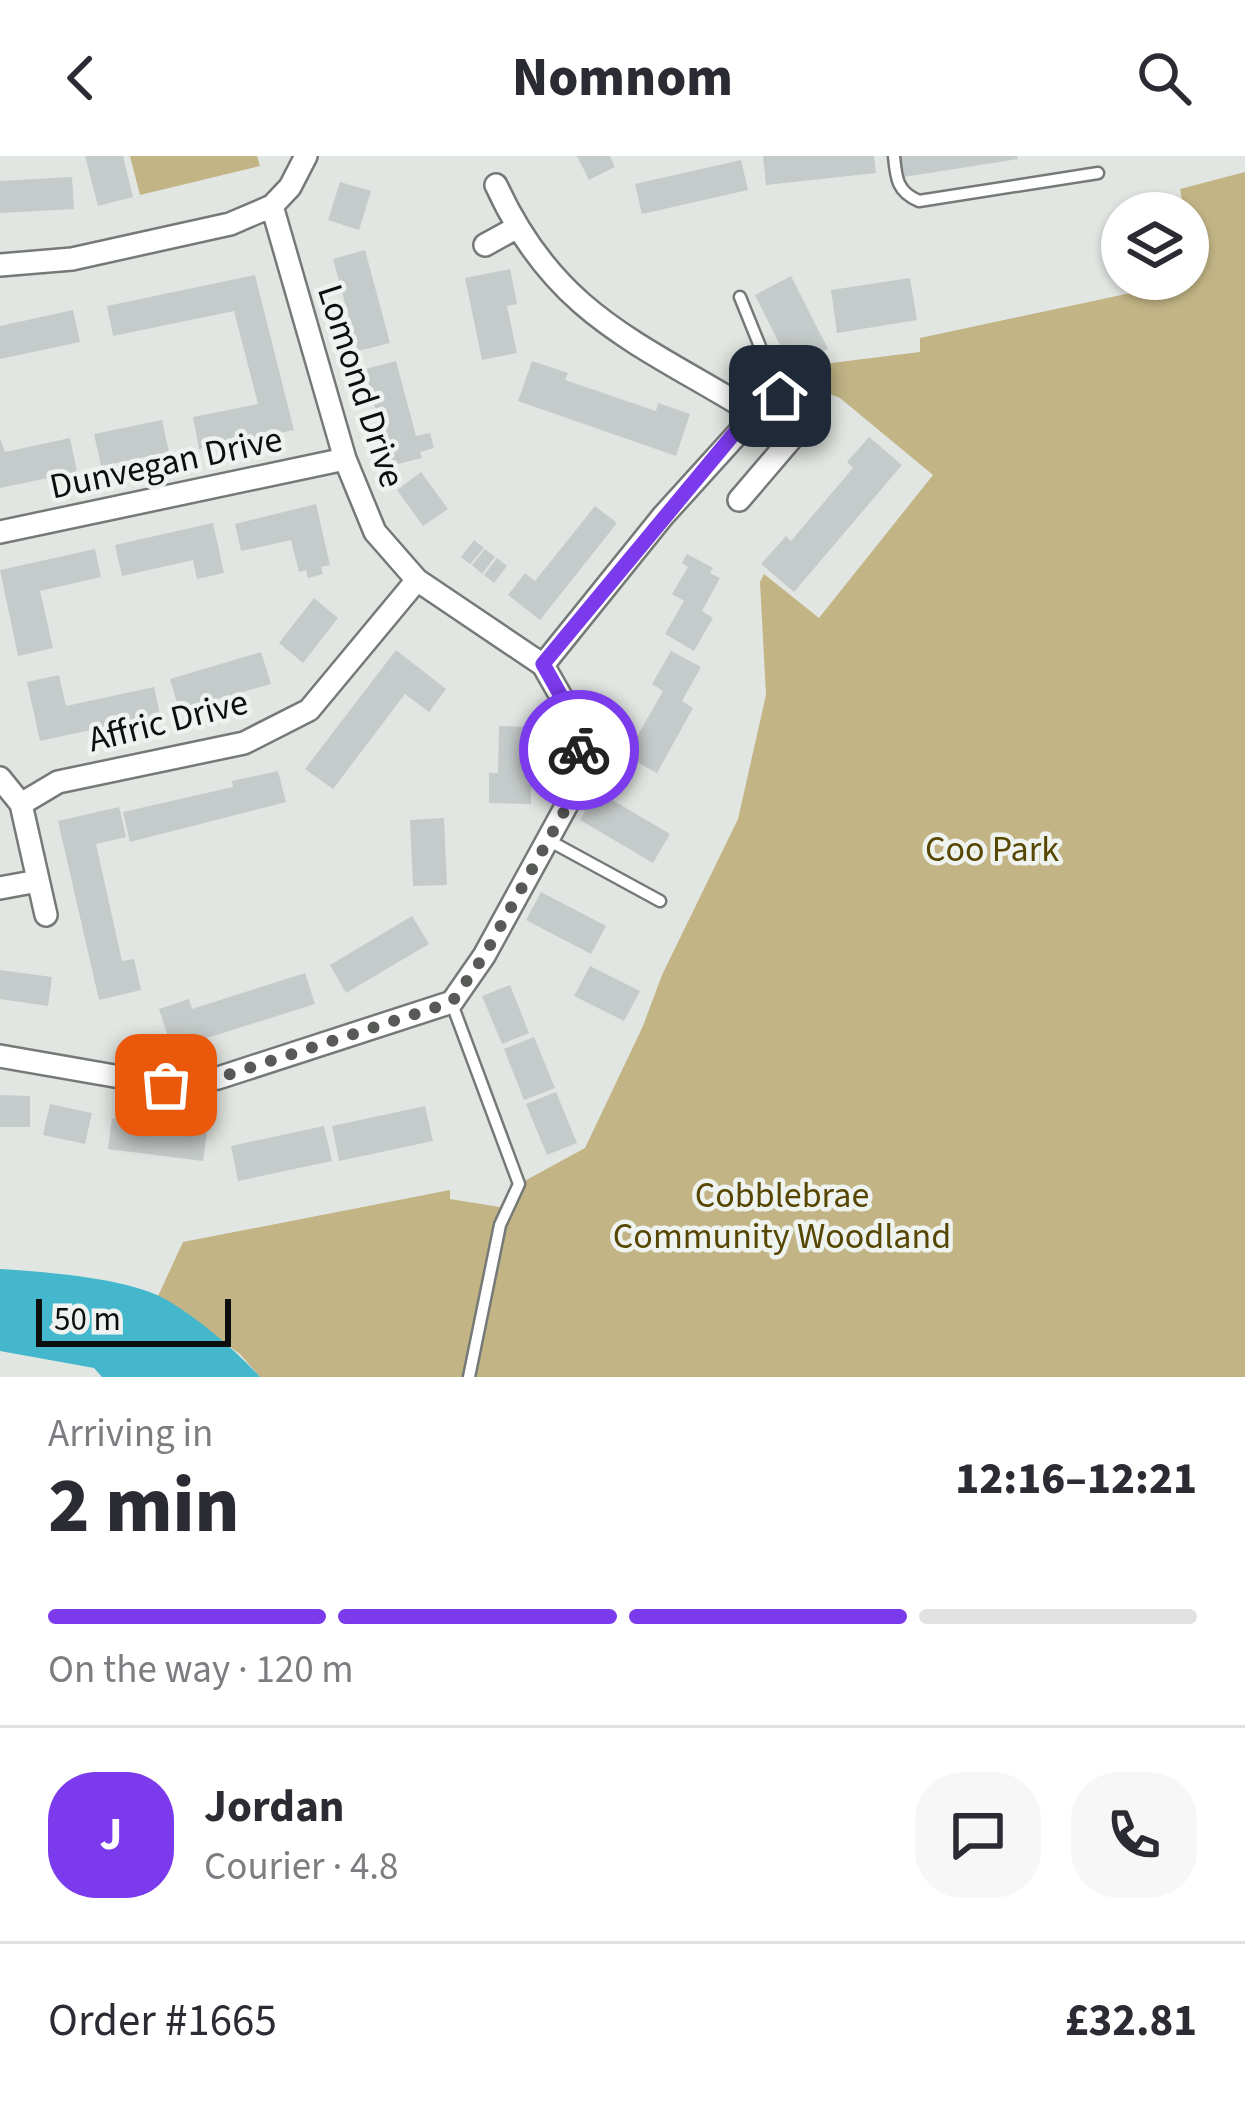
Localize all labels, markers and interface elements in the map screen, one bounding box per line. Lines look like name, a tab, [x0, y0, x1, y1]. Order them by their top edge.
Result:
text: Nomnom	[512, 40, 733, 117]
icon: back	[48, 45, 114, 111]
icon: search	[1131, 45, 1197, 111]
map controls	[1101, 192, 1209, 300]
button: layers	[1101, 192, 1209, 300]
street label: Lomond Drive	[304, 278, 418, 494]
pin	[729, 345, 831, 447]
icon: home	[747, 363, 813, 429]
street label: Dunvegan Drive	[45, 414, 287, 512]
street label: Affric Drive	[83, 677, 253, 765]
courier	[519, 690, 639, 810]
icon: bike	[546, 717, 612, 783]
park label: Coo Park	[925, 824, 1059, 875]
pin	[115, 1034, 217, 1136]
icon: bag	[133, 1052, 199, 1118]
park label: Cobblebrae Community Woodland	[613, 1170, 951, 1262]
scale bar	[36, 1293, 231, 1346]
text: 50 m	[54, 1296, 121, 1343]
text: Arriving in	[48, 1406, 213, 1462]
text: 12:16–12:21	[955, 1447, 1197, 1511]
text: 2 min	[48, 1451, 240, 1562]
text: On the way · 120 m	[48, 1642, 354, 1698]
button: chat	[915, 1772, 1041, 1898]
button: phone	[1071, 1772, 1197, 1898]
text: Jordan	[204, 1775, 345, 1839]
text: J	[100, 1803, 122, 1867]
text: Courier · 4.8	[204, 1839, 398, 1895]
text: Order #1665	[48, 1989, 277, 2053]
text: £32.81	[1065, 1989, 1197, 2053]

